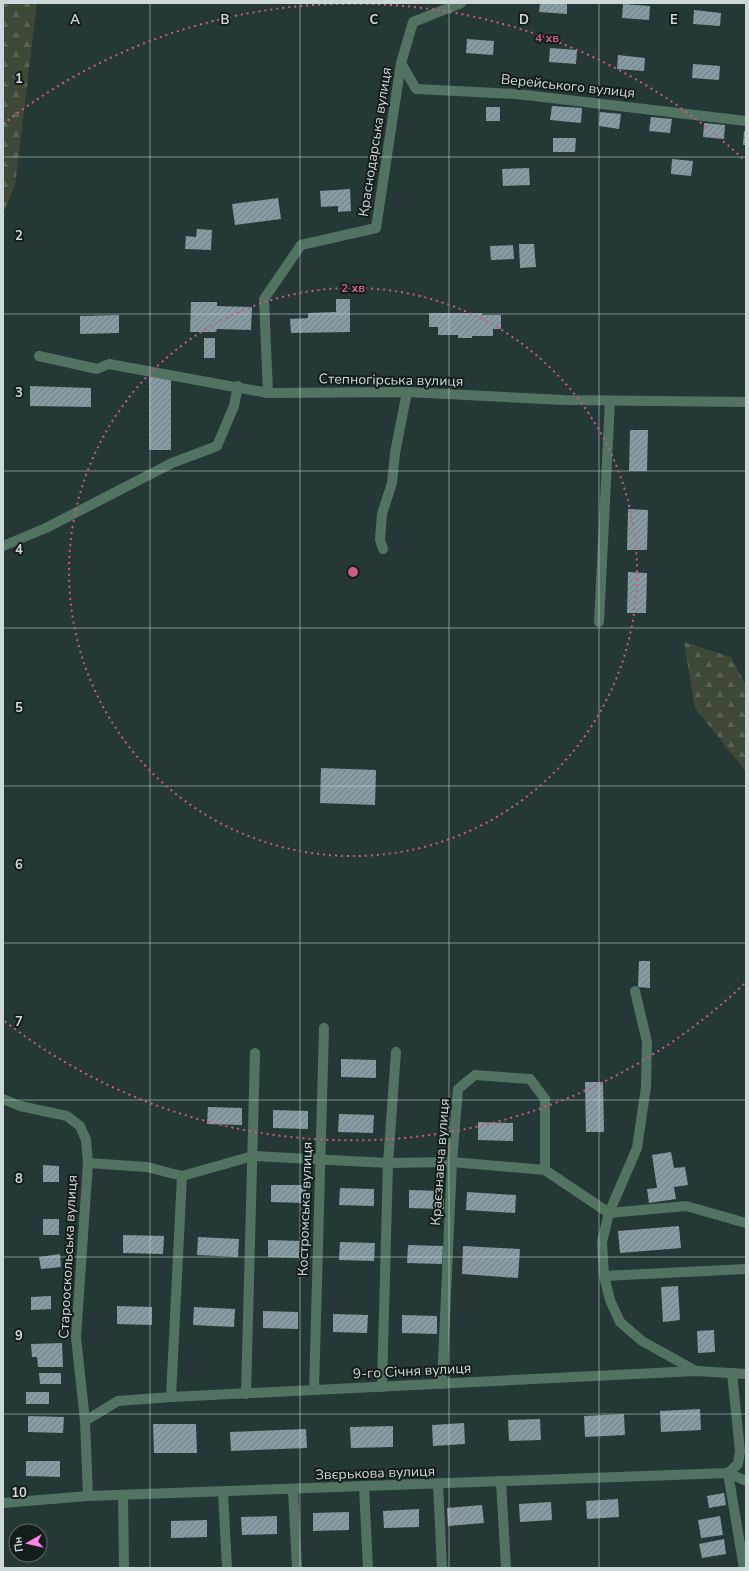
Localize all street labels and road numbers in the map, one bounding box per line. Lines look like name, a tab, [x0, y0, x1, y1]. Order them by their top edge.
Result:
street label: Краснодарська вулиця	[354, 66, 396, 218]
street label: Верейського вулиця	[500, 70, 636, 102]
street label: Степногірська вулиця	[319, 369, 463, 391]
street label: Краєзнавча вулиця	[426, 1098, 454, 1226]
street label: Костромська вулиця	[293, 1141, 317, 1277]
street label: Старооскольська вулиця	[54, 1175, 82, 1339]
street label: 9-го Січня вулиця	[352, 1358, 472, 1384]
street label: Звєрькова вулиця	[315, 1461, 435, 1485]

